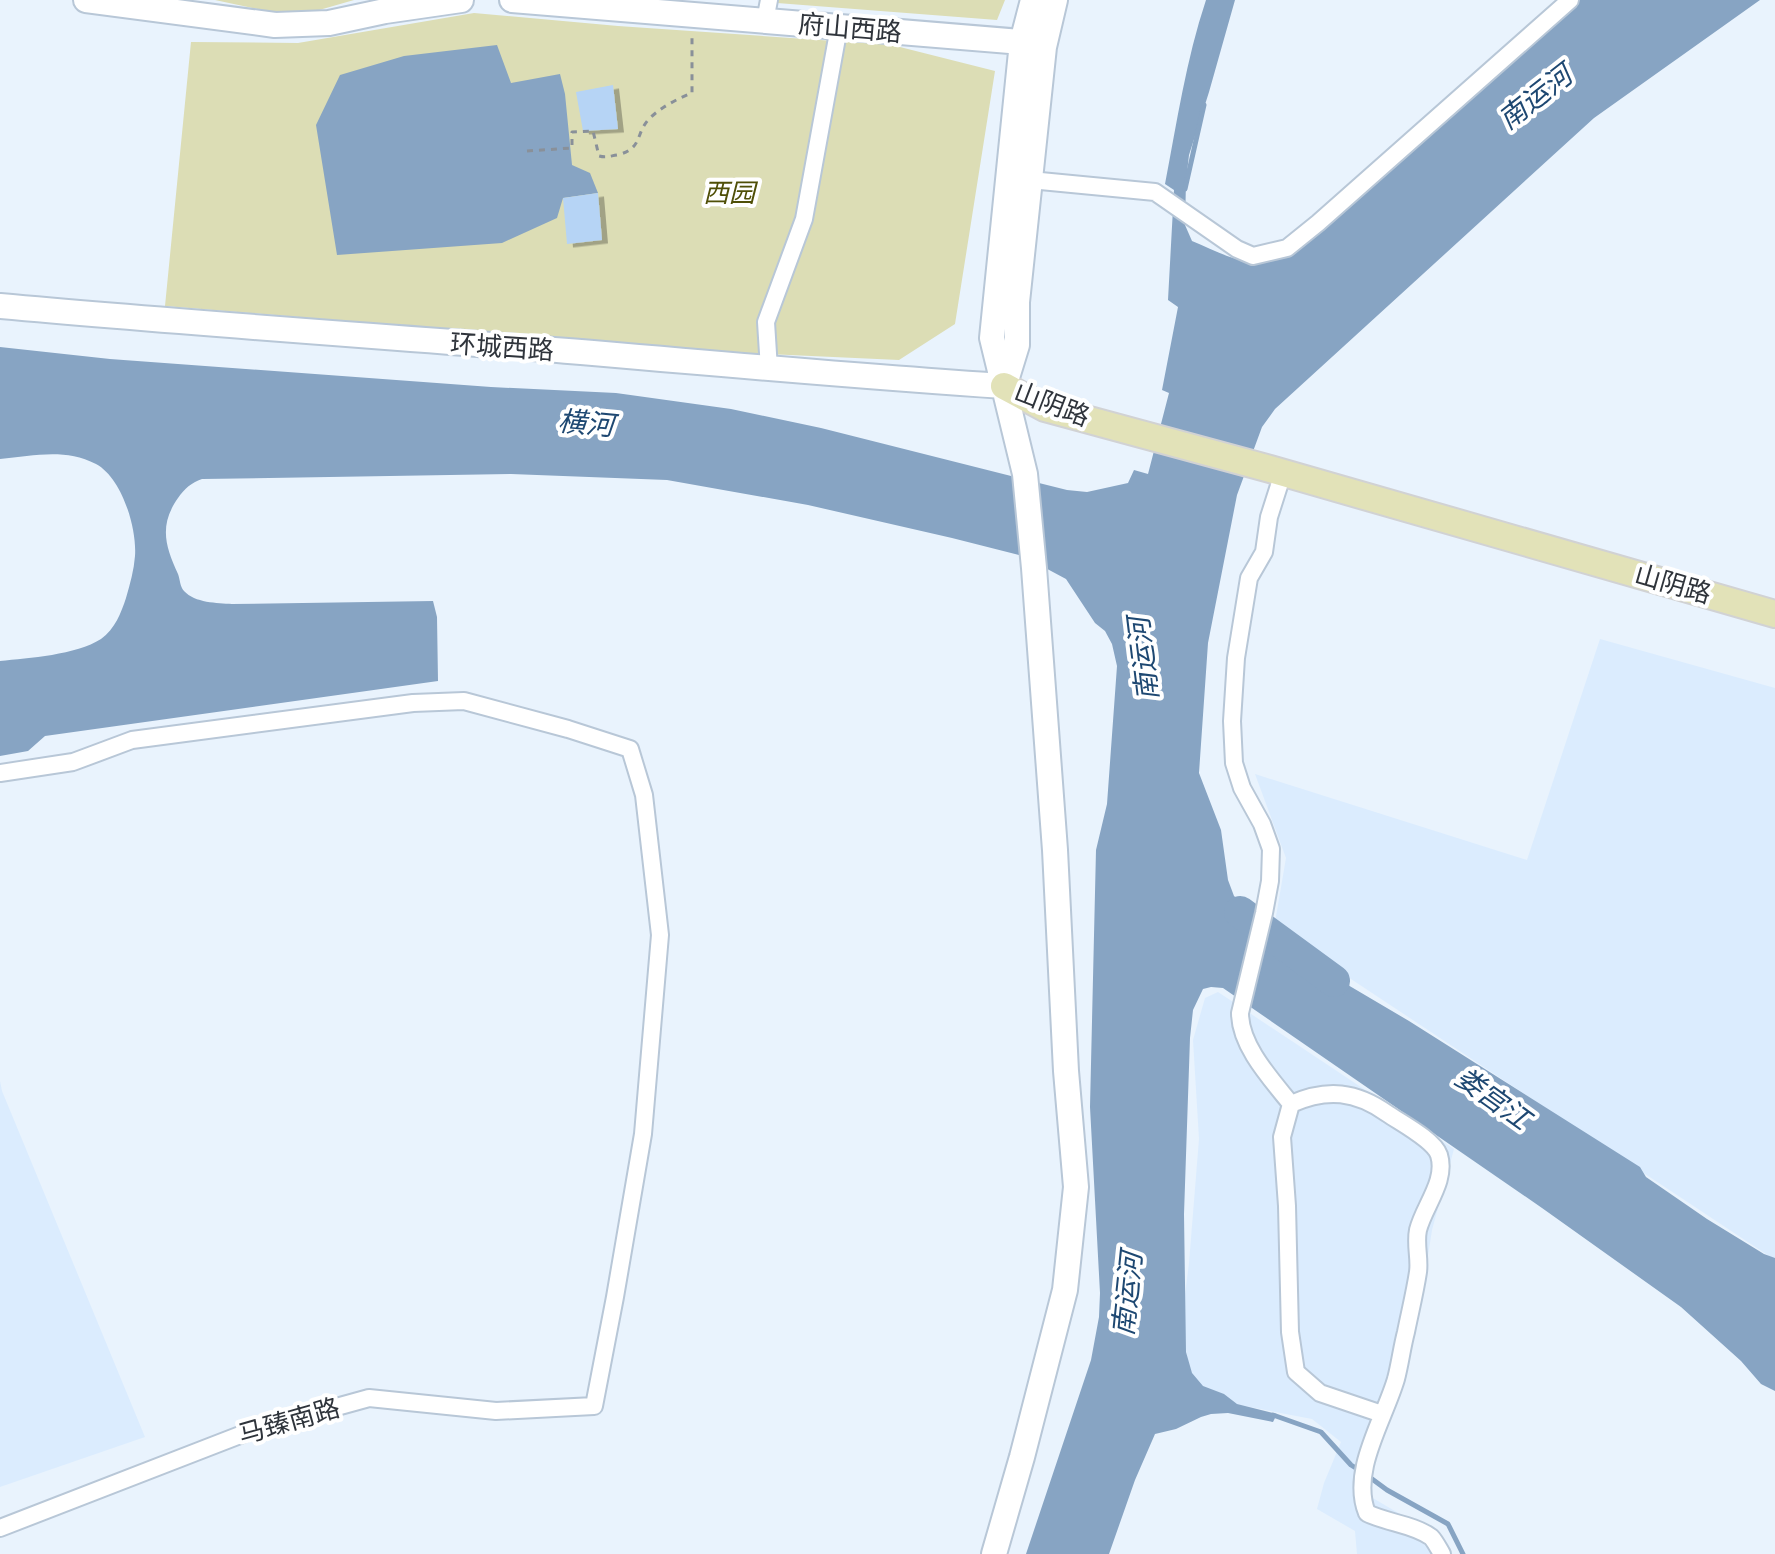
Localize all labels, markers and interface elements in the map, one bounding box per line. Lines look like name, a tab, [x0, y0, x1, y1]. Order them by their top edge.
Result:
street label: 府山西路	[797, 6, 903, 48]
water label: 南运河	[1490, 53, 1583, 137]
park label: 西园	[703, 175, 759, 209]
street label: 环城西路	[449, 325, 555, 367]
street label: 山阴路	[1010, 373, 1095, 433]
water label: 横河	[557, 402, 621, 444]
street label: 山阴路	[1631, 556, 1715, 610]
water label: 南运河	[1118, 610, 1166, 703]
water label: 娄宫江	[1448, 1058, 1541, 1139]
water label: 南运河	[1104, 1245, 1150, 1338]
street label: 马臻南路	[234, 1389, 343, 1451]

